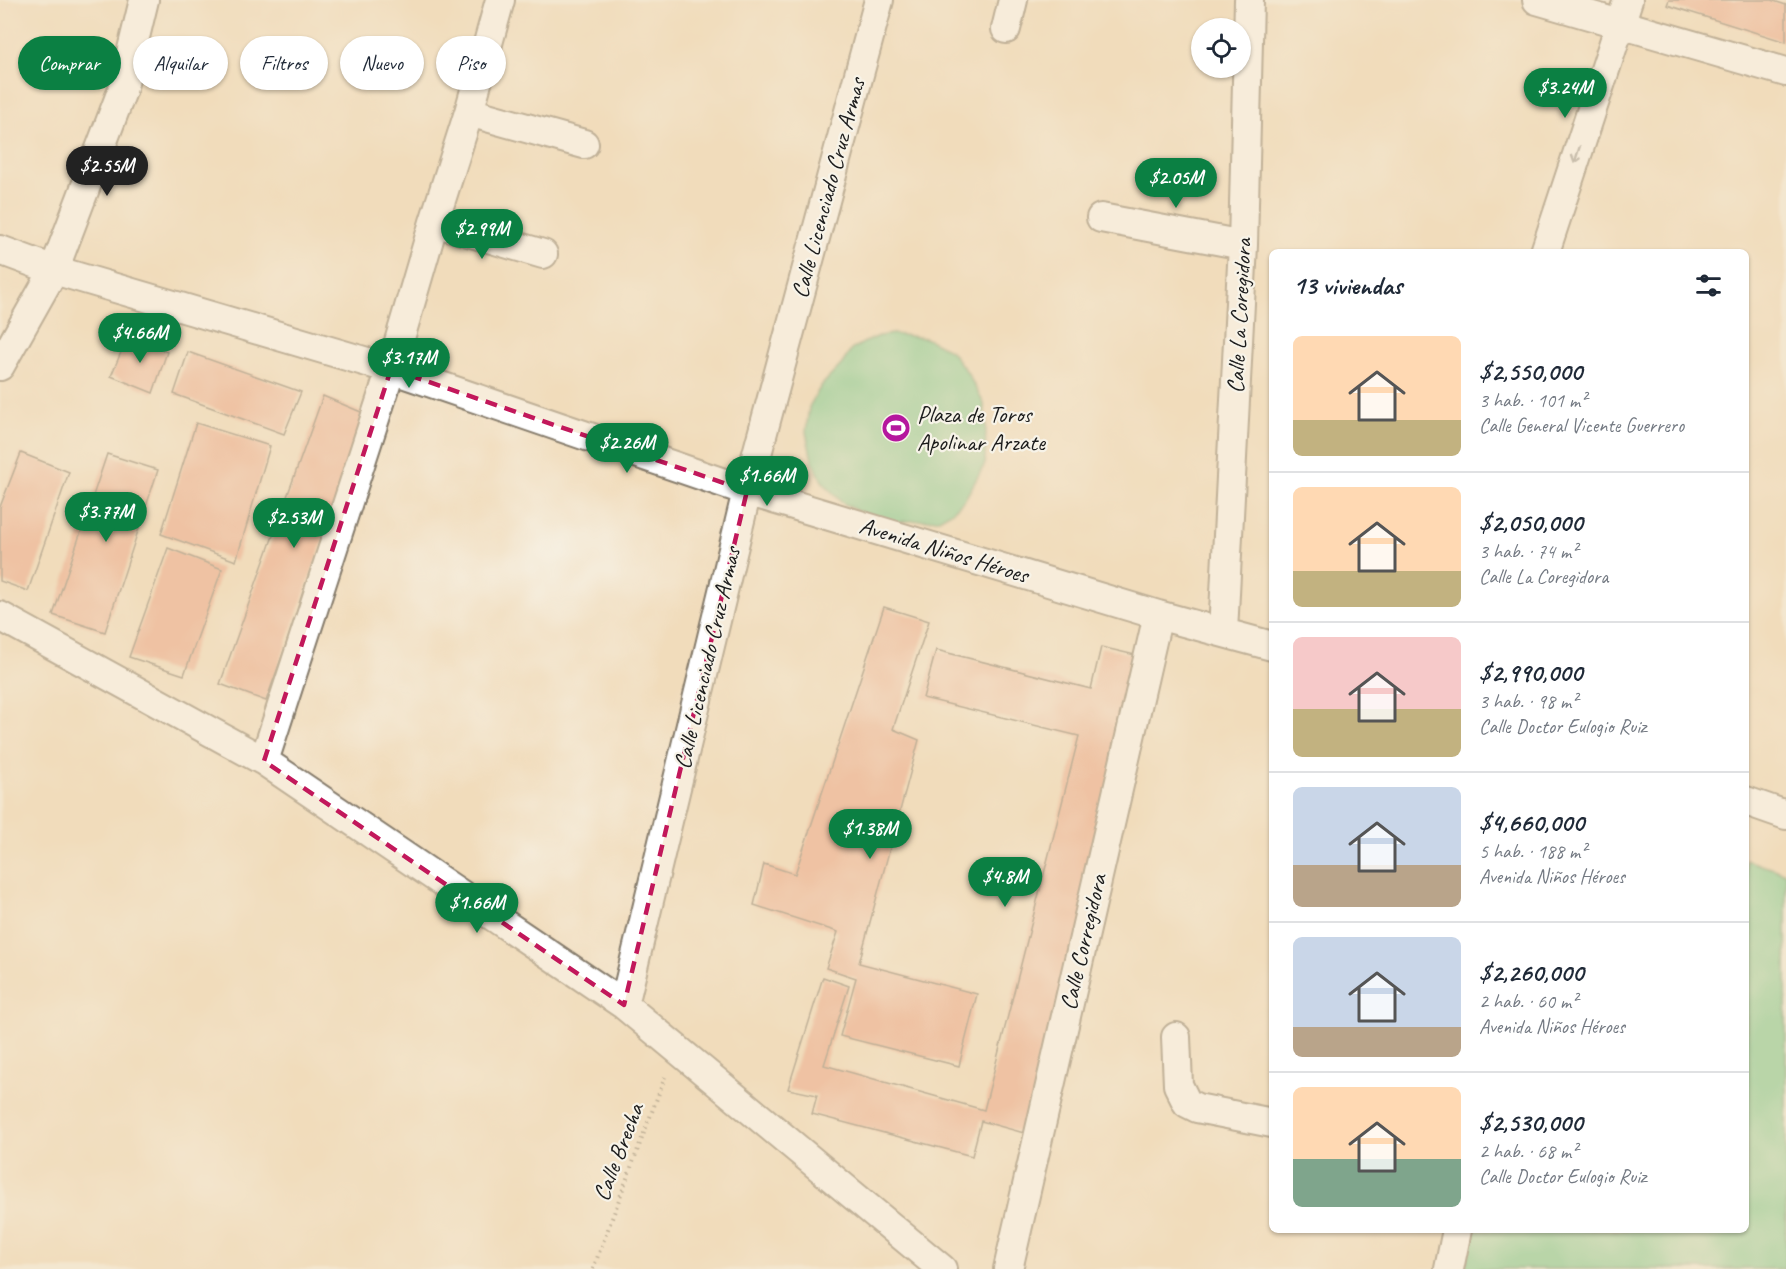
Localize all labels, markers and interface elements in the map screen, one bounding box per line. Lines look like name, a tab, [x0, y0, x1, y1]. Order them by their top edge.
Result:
map controls	[1191, 18, 1251, 78]
button: locate	[1191, 18, 1251, 78]
chip: Comprar	[18, 36, 121, 90]
chip: Alquilar	[133, 36, 228, 90]
chip: Filtros	[240, 36, 328, 90]
chip: Nuevo	[340, 36, 424, 90]
chip: Piso	[436, 36, 506, 90]
pin: $3.24M	[1516, 68, 1614, 119]
street label: Calle Licenciado Cruz Armas	[784, 73, 872, 301]
text: $3.24M	[1538, 75, 1592, 100]
one-way arrow	[1571, 145, 1582, 164]
pin: $2.55M	[58, 146, 156, 197]
text: $2.55M	[80, 153, 134, 178]
pin: $2.05M	[1127, 158, 1225, 209]
text: $2.05M	[1149, 165, 1203, 190]
pin: $2.99M	[433, 209, 531, 260]
text: $2.99M	[455, 216, 509, 241]
street label: Calle La Coregidora	[1220, 236, 1258, 394]
text: 13 viviendas	[1293, 269, 1402, 302]
icon: filters	[1692, 269, 1725, 302]
pin: $4.66M	[91, 313, 189, 364]
text: $4.66M	[112, 320, 168, 345]
pin: $3.17M	[360, 338, 458, 389]
text: $3.17M	[382, 345, 436, 370]
text: $2,550,000	[1479, 355, 1582, 388]
icon: home	[1341, 360, 1413, 432]
text: 3 hab. · 101 m²	[1479, 388, 1586, 413]
place label: Plaza de Toros Apolinar Arzate	[917, 399, 1047, 457]
sports icon: Plaza de Toros Apolinar Arzate	[880, 412, 912, 444]
text: Calle General Vicente Guerrero	[1479, 413, 1684, 438]
pin: $2.26M	[578, 423, 676, 474]
text: $2.26M	[600, 430, 654, 455]
pin: $1.66M	[718, 456, 816, 507]
text: $1.66M	[739, 463, 795, 488]
pin: $3.77M	[57, 492, 155, 543]
pin: $2.53M	[245, 498, 343, 549]
text: $3.77M	[79, 499, 133, 524]
text: $2.53M	[267, 505, 321, 530]
text: $2,050,000	[1479, 506, 1582, 539]
street label: Avenida Niños Héroes	[856, 510, 1034, 590]
icon: home	[1341, 511, 1413, 583]
text: 3 hab. · 74 m²	[1479, 539, 1577, 564]
street label: Calle Licenciado Cruz Armas	[667, 542, 748, 772]
text: Calle La Coregidora	[1479, 564, 1608, 589]
text: $2,990,000	[1479, 656, 1582, 689]
icon: home	[1341, 661, 1413, 733]
text: 3 hab. · 98 m²	[1479, 689, 1577, 714]
text: Calle Doctor Eulogio Ruiz	[1479, 714, 1646, 739]
text: $4,660,000	[1479, 806, 1584, 839]
pin: $1.38M	[821, 809, 919, 860]
icon: home	[1341, 811, 1413, 883]
text: $1.38M	[843, 816, 897, 841]
text: 5 hab. · 188 m²	[1479, 839, 1586, 864]
pin: $4.8M	[963, 857, 1047, 908]
text: $4.8M	[982, 864, 1028, 889]
text: Avenida Niños Héroes	[1479, 864, 1625, 889]
street label: Calle Corregidora	[1053, 870, 1114, 1013]
pin: $1.66M	[428, 883, 526, 934]
text: $1.66M	[449, 890, 505, 915]
text: $2,260,000	[1479, 956, 1583, 989]
icon: home	[1341, 961, 1413, 1033]
text: 2 hab. · 60 m²	[1479, 989, 1577, 1014]
text: Avenida Niños Héroes	[1479, 1014, 1625, 1039]
street label: Calle Brecha	[586, 1098, 651, 1205]
text: $2,530,000	[1479, 1106, 1582, 1139]
icon: home	[1341, 1111, 1413, 1183]
text: 2 hab. · 68 m²	[1479, 1139, 1577, 1164]
text: Calle Doctor Eulogio Ruiz	[1479, 1164, 1646, 1189]

